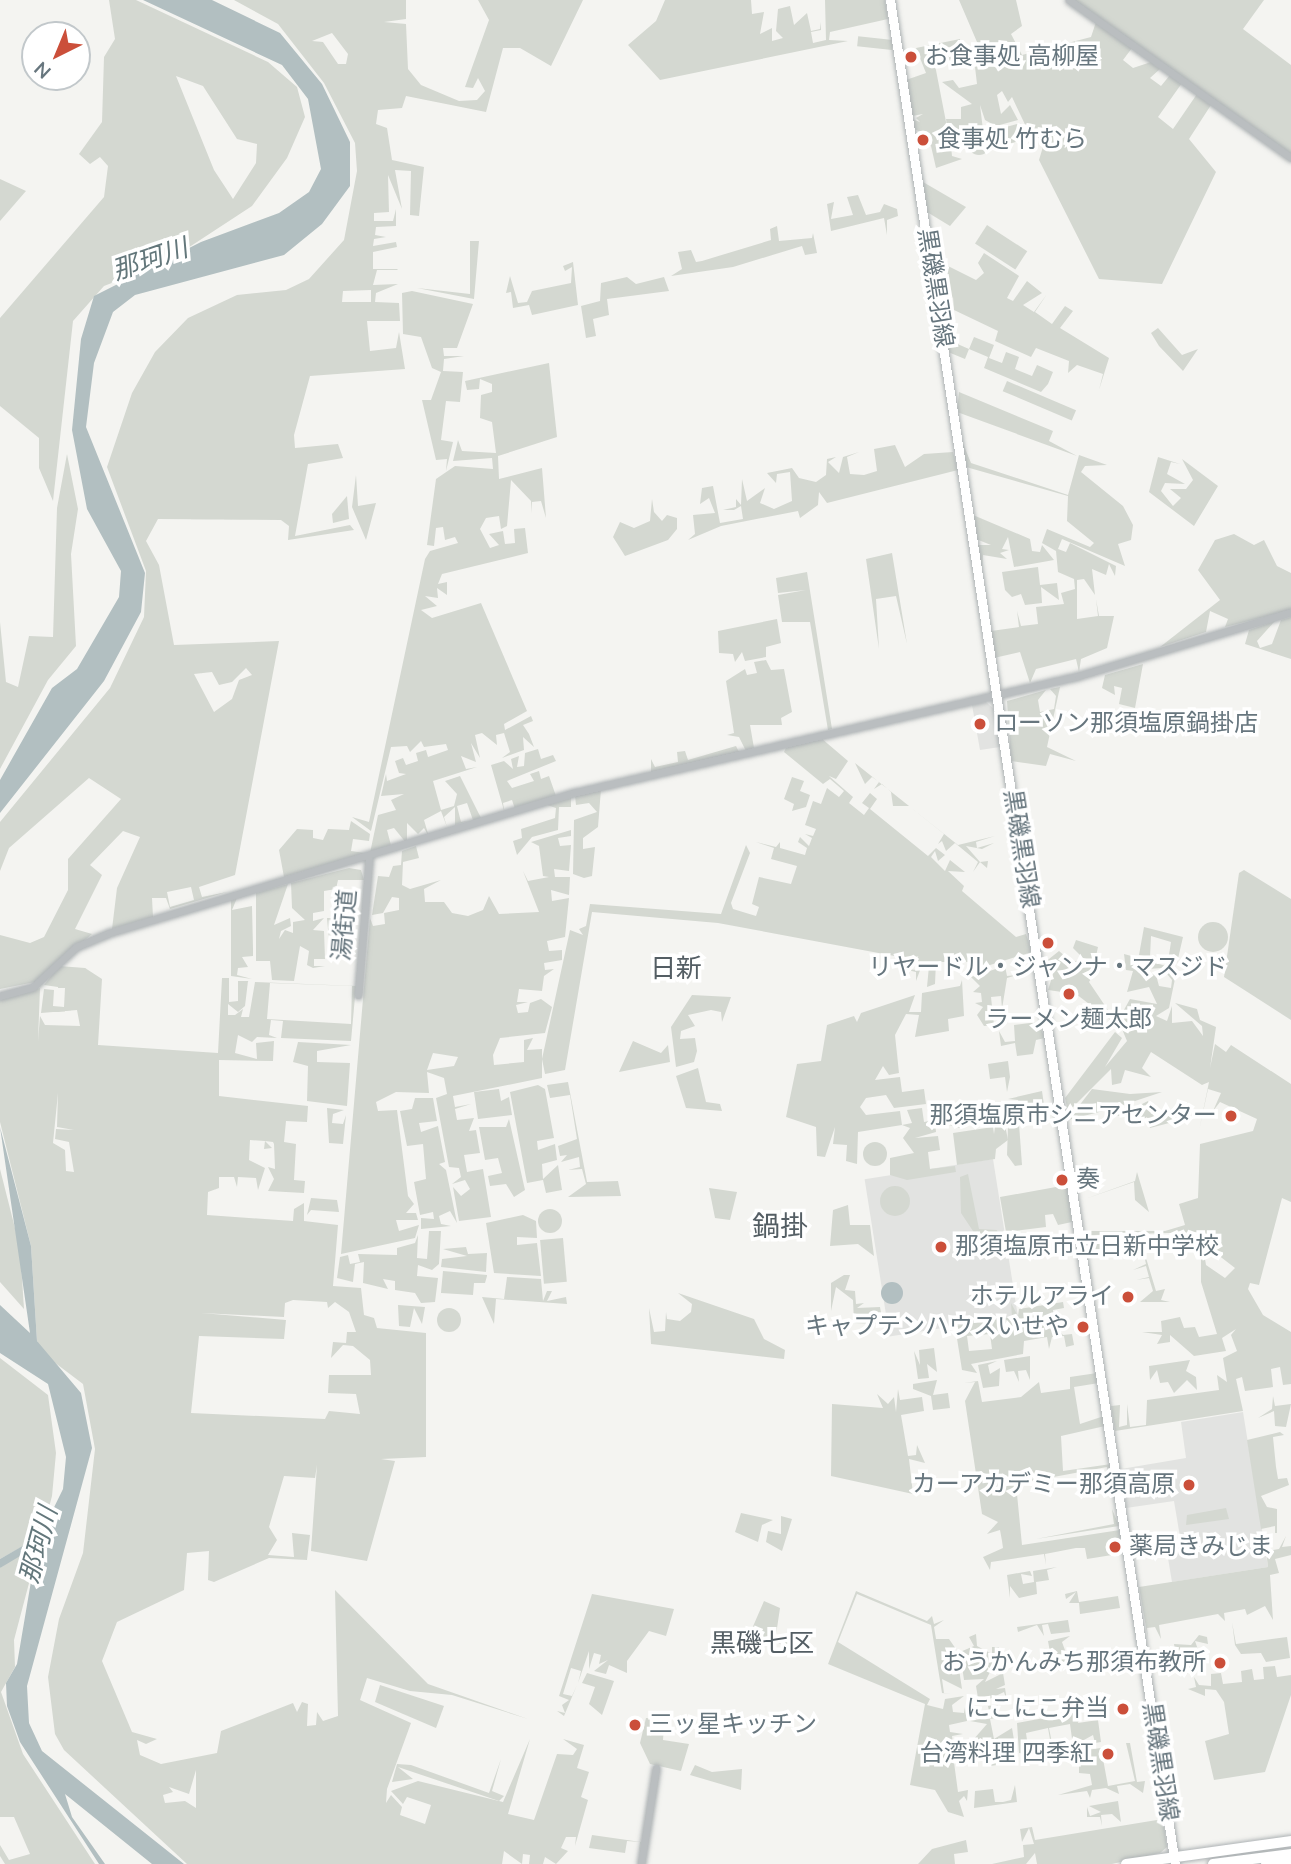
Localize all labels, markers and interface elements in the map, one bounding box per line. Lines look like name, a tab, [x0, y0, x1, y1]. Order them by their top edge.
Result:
north arrow	[21, 21, 91, 91]
place label: お食事処 高柳屋	[925, 43, 1099, 71]
marker: お食事処 高柳屋	[903, 49, 919, 65]
text: N	[29, 56, 57, 84]
place label: 食事処 竹むら	[937, 126, 1087, 154]
marker: 食事処 竹むら	[915, 132, 931, 148]
street label: 黒磯黒羽線	[911, 226, 959, 350]
water label: 那珂川	[108, 233, 192, 287]
place label: ローソン那須塩原鍋掛店	[994, 710, 1258, 738]
marker: ローソン那須塩原鍋掛店	[972, 716, 988, 732]
street label: 黒磯黒羽線	[997, 787, 1045, 911]
street label: 湯街道	[328, 888, 362, 962]
marker: リヤードル・ジャンナ・マスジド	[1040, 935, 1056, 951]
district label: 日新	[650, 953, 702, 985]
place label: リヤードル・ジャンナ・マスジド	[868, 954, 1228, 982]
marker: ラーメン麺太郎	[1061, 986, 1077, 1002]
place label: ラーメン麺太郎	[985, 1006, 1153, 1034]
place label: 那須塩原市シニアセンター	[929, 1102, 1217, 1130]
marker: 那須塩原市シニアセンター	[1223, 1108, 1239, 1124]
place label: 奏	[1076, 1166, 1100, 1194]
marker: 奏	[1054, 1172, 1070, 1188]
district label: 鍋掛	[752, 1210, 808, 1244]
place label: 那須塩原市立日新中学校	[955, 1233, 1219, 1261]
marker: 那須塩原市立日新中学校	[933, 1239, 949, 1255]
place label: ホテルアライ	[970, 1283, 1114, 1311]
marker: ホテルアライ	[1120, 1289, 1136, 1305]
place label: キャプテンハウスいせや	[805, 1313, 1069, 1341]
marker: キャプテンハウスいせや	[1075, 1319, 1091, 1335]
place label: カーアカデミー那須高原	[911, 1471, 1175, 1499]
marker: カーアカデミー那須高原	[1181, 1477, 1197, 1493]
water label: 那珂川	[14, 1503, 64, 1587]
place label: 薬局きみじま	[1129, 1533, 1273, 1561]
marker: 薬局きみじま	[1107, 1539, 1123, 1555]
district label: 黒磯七区	[710, 1628, 814, 1660]
place label: おうかんみち那須布教所	[942, 1649, 1206, 1677]
marker: おうかんみち那須布教所	[1212, 1655, 1228, 1671]
place label: にこにこ弁当	[965, 1695, 1109, 1723]
street label: 黒磯黒羽線	[1136, 1700, 1184, 1824]
marker: にこにこ弁当	[1115, 1701, 1131, 1717]
place label: 三ッ星キッチン	[649, 1711, 817, 1739]
marker: 三ッ星キッチン	[627, 1717, 643, 1733]
place label: 台湾料理 四季紅	[920, 1740, 1094, 1768]
marker: 台湾料理 四季紅	[1100, 1746, 1116, 1762]

